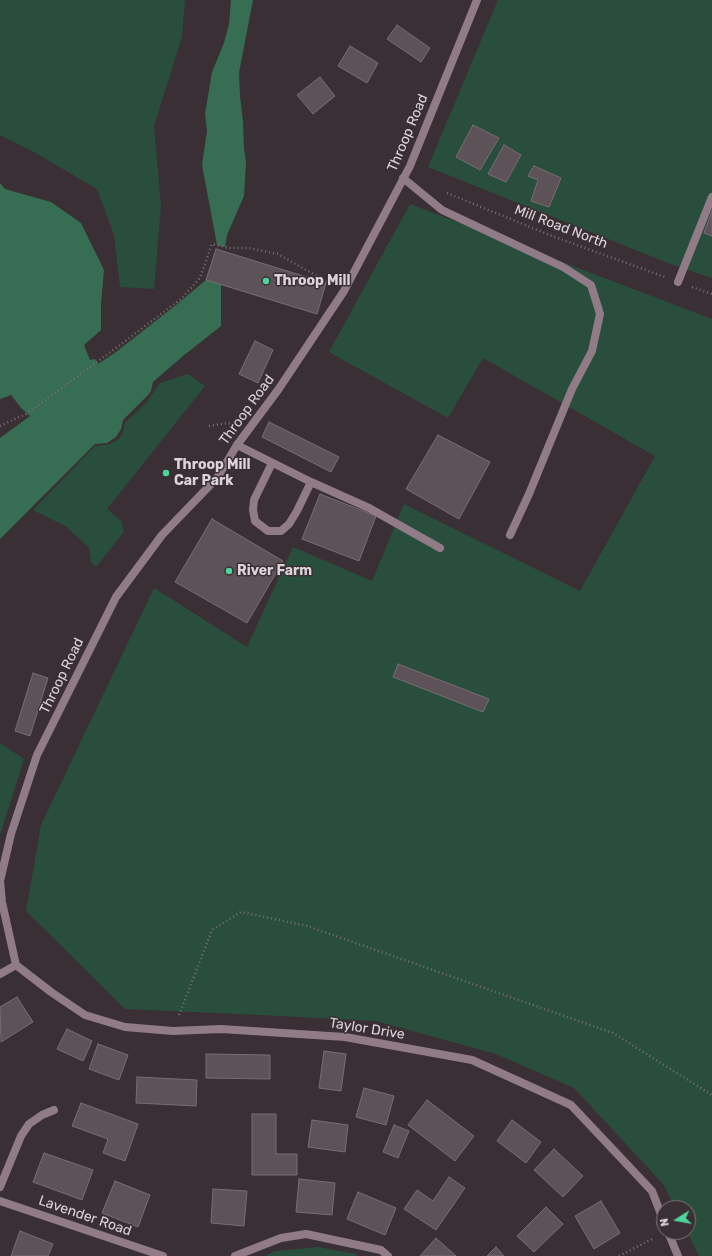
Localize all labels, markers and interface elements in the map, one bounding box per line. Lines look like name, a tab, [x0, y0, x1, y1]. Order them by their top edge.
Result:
street label: Throop Road	[384, 92, 432, 174]
street label: Mill Road North	[512, 202, 610, 252]
place label: Throop Mill	[274, 273, 351, 289]
marker: Throop Mill	[261, 276, 271, 286]
street label: Throop Road	[216, 372, 278, 448]
place label: Throop Mill Car Park	[174, 457, 251, 490]
marker: Throop Mill Car Park	[161, 468, 171, 478]
place label: River Farm	[237, 563, 312, 579]
marker: River Farm	[224, 566, 234, 576]
street label: Throop Road	[36, 635, 88, 717]
street label: Taylor Drive	[328, 1015, 406, 1043]
street label: Lavender Road	[36, 1192, 134, 1240]
north arrow	[656, 1200, 696, 1240]
text: N	[658, 1217, 672, 1227]

